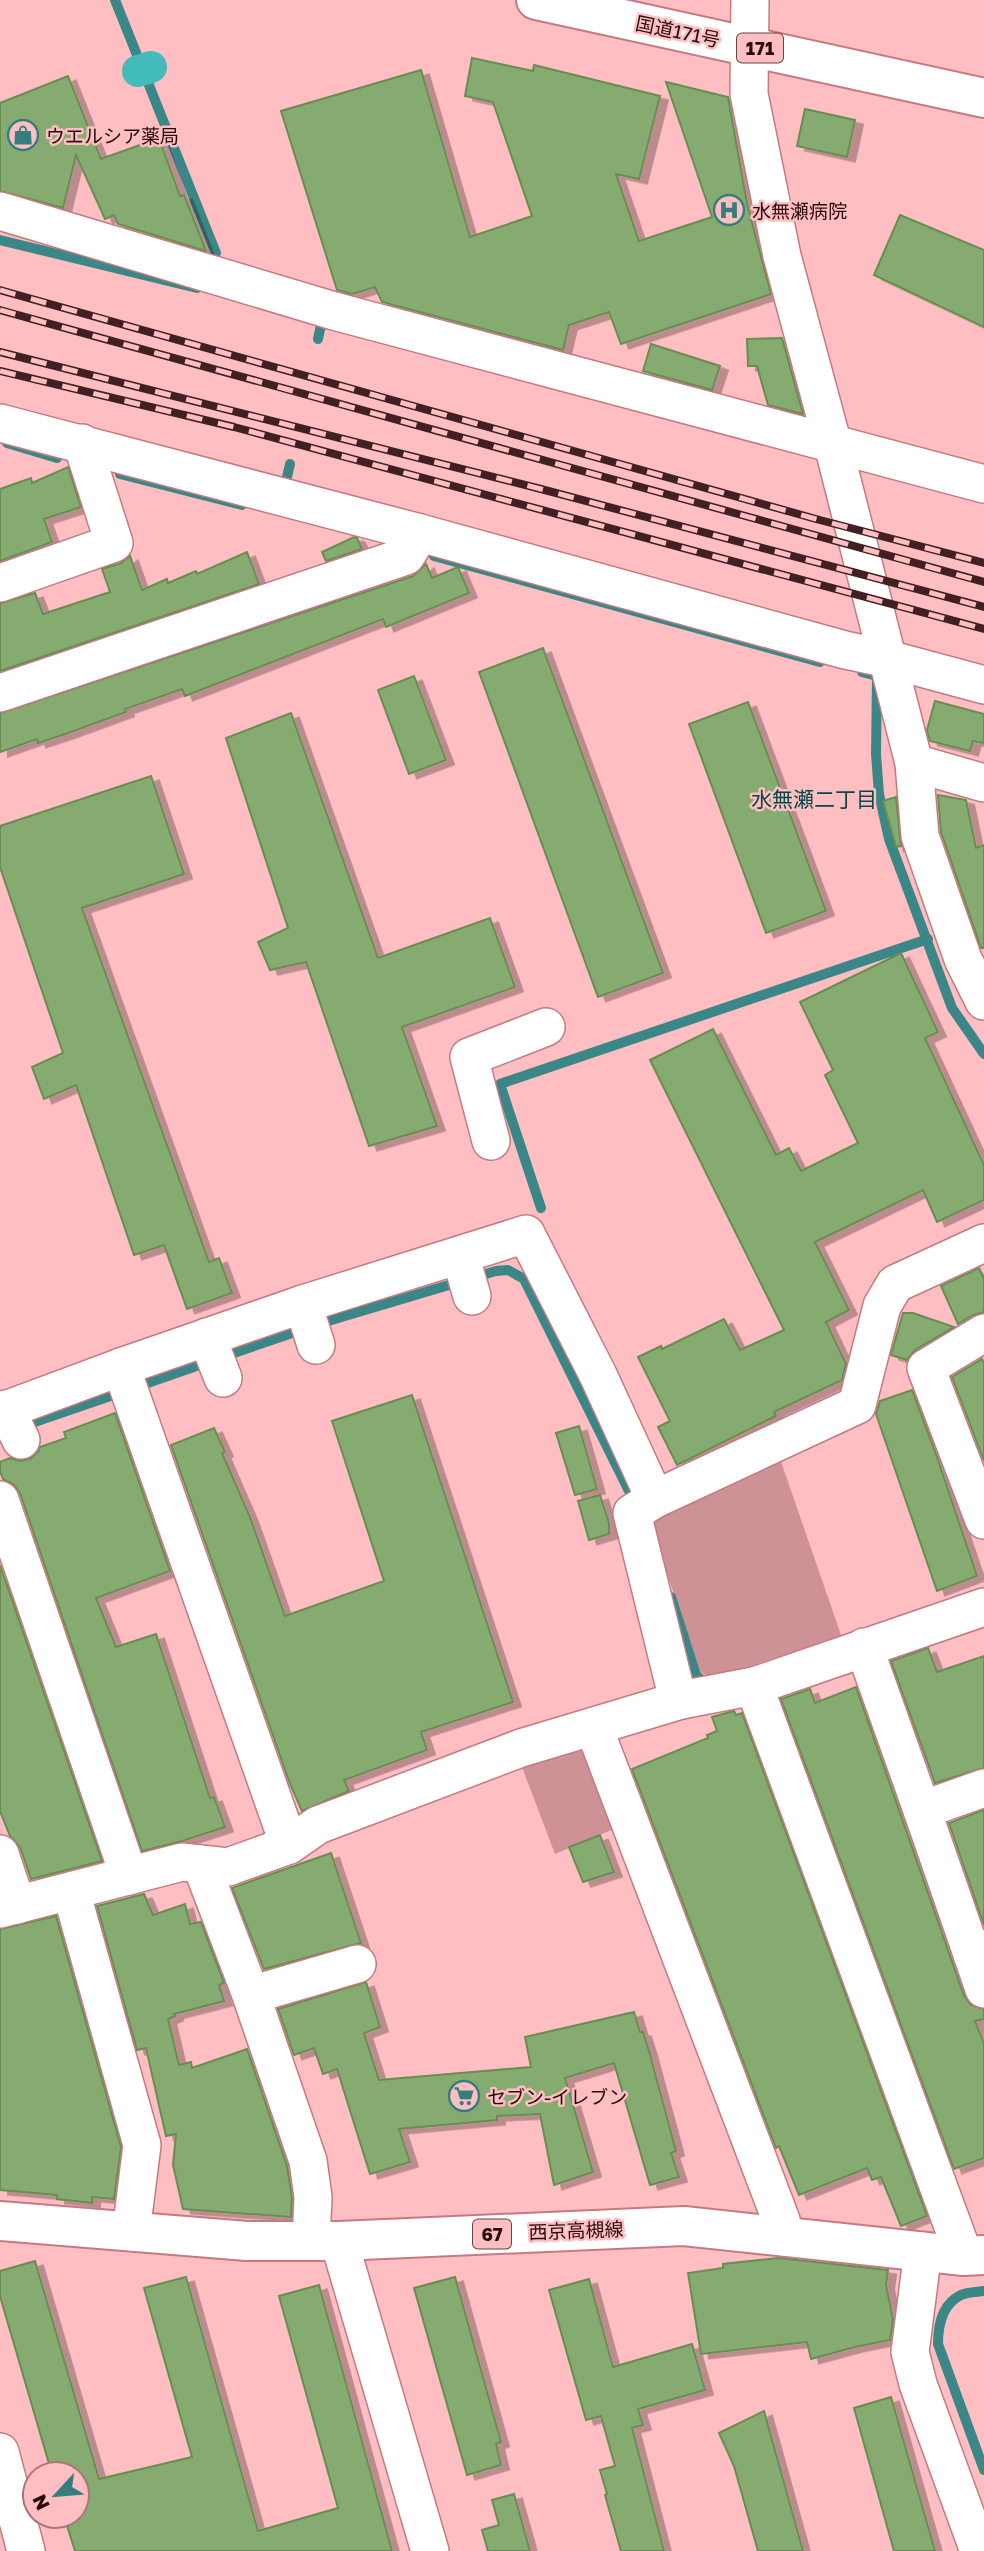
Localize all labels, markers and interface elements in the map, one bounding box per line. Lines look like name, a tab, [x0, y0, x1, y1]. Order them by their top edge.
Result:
street label: 国道171号	[634, 11, 722, 51]
road number: 171	[737, 33, 783, 62]
shop icon: ウエルシア薬局	[6, 118, 40, 152]
place label: ウエルシア薬局	[46, 124, 179, 147]
hospital icon: 水無瀬病院	[712, 193, 746, 227]
place label: 水無瀬病院	[752, 199, 847, 222]
district label: 水無瀬二丁目	[751, 786, 877, 812]
supermarket icon: セブン-イレブン	[447, 2079, 481, 2113]
place label: セブン-イレブン	[487, 2085, 627, 2108]
street label: 西京高槻線	[528, 2217, 624, 2243]
road number: 67	[473, 2220, 511, 2248]
north arrow	[21, 2460, 91, 2530]
text: N	[27, 2491, 54, 2514]

